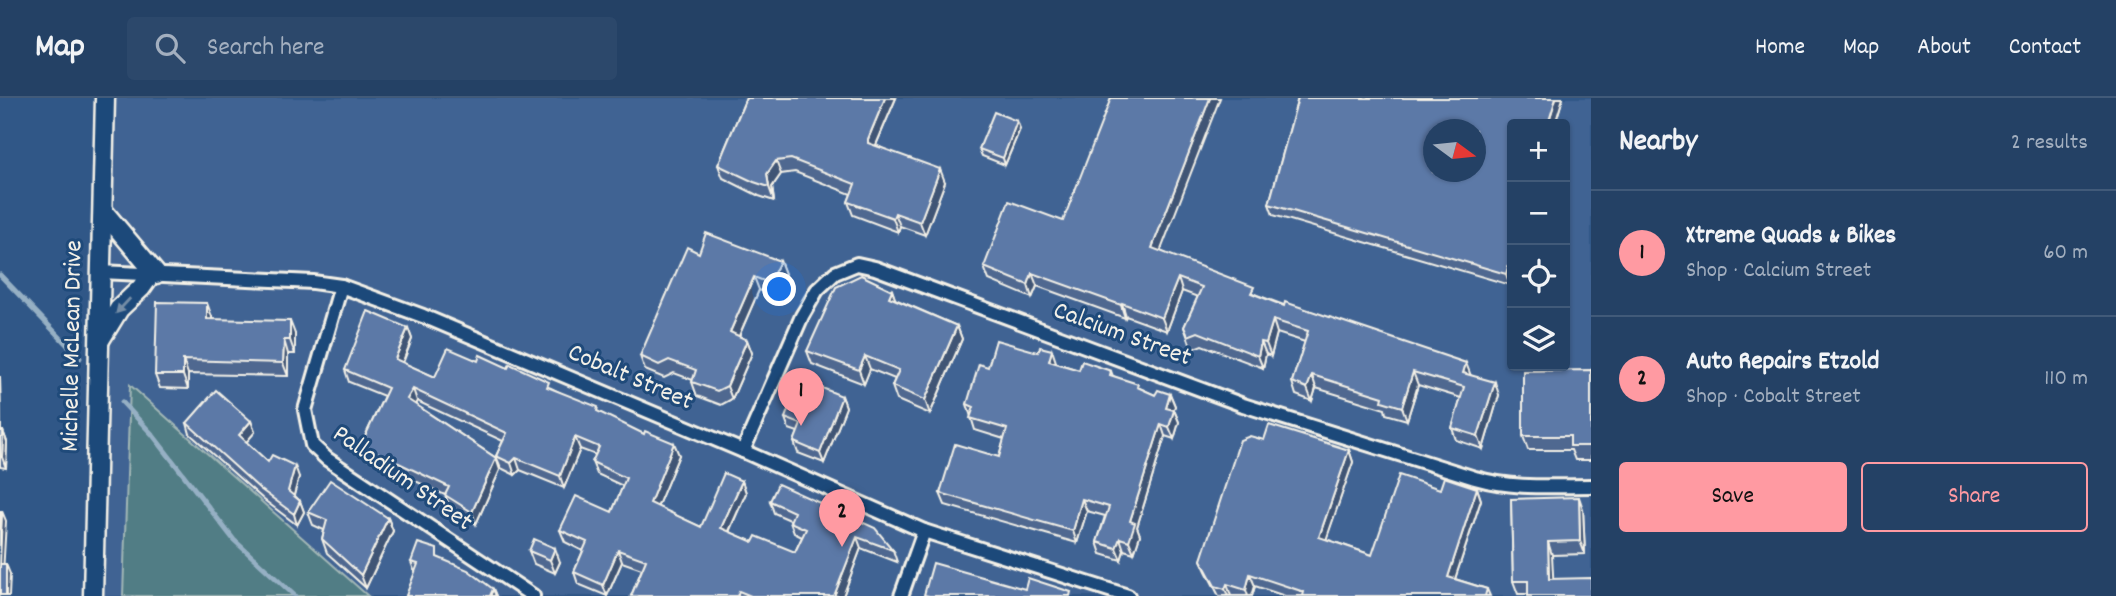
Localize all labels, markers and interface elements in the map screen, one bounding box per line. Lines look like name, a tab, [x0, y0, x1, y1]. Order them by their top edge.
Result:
search box	[127, 17, 617, 80]
text: Map	[35, 25, 85, 72]
icon: search	[151, 29, 189, 67]
text: Search here	[207, 30, 325, 67]
text: Home	[1755, 31, 1805, 65]
text: Map	[1843, 31, 1879, 65]
text: About	[1917, 31, 1971, 65]
text: Contact	[2009, 31, 2081, 65]
north arrow	[1423, 119, 1486, 182]
map controls	[1507, 119, 1570, 371]
button: +	[1507, 119, 1570, 182]
text: Nearby	[1619, 122, 1697, 165]
text: 2 results	[2011, 127, 2088, 160]
button: −	[1507, 182, 1570, 245]
text: Xtreme Quads & Bikes	[1686, 218, 1896, 255]
text: 1	[1639, 237, 1645, 270]
text: 60 m	[2043, 237, 2088, 270]
street label: Michelle McLean Drive	[53, 240, 93, 452]
button: locate	[1507, 245, 1570, 308]
text: Shop · Calcium Street	[1686, 255, 1871, 288]
your location	[762, 272, 796, 306]
street label: Calcium Street	[1048, 293, 1197, 377]
one-way arrow	[115, 297, 131, 315]
button: layers	[1507, 308, 1570, 371]
street label: Cobalt Street	[562, 335, 699, 421]
text: Auto Repairs Etzold	[1686, 344, 1879, 381]
text: 2	[1637, 363, 1647, 396]
text: 110 m	[2044, 363, 2088, 396]
pin: 1	[778, 368, 824, 426]
text: Shop · Cobalt Street	[1686, 381, 1861, 414]
street label: Palladium Street	[324, 417, 480, 541]
button: Save	[1619, 462, 1847, 532]
button: Share	[1861, 462, 2088, 532]
pin: 2	[819, 489, 865, 547]

